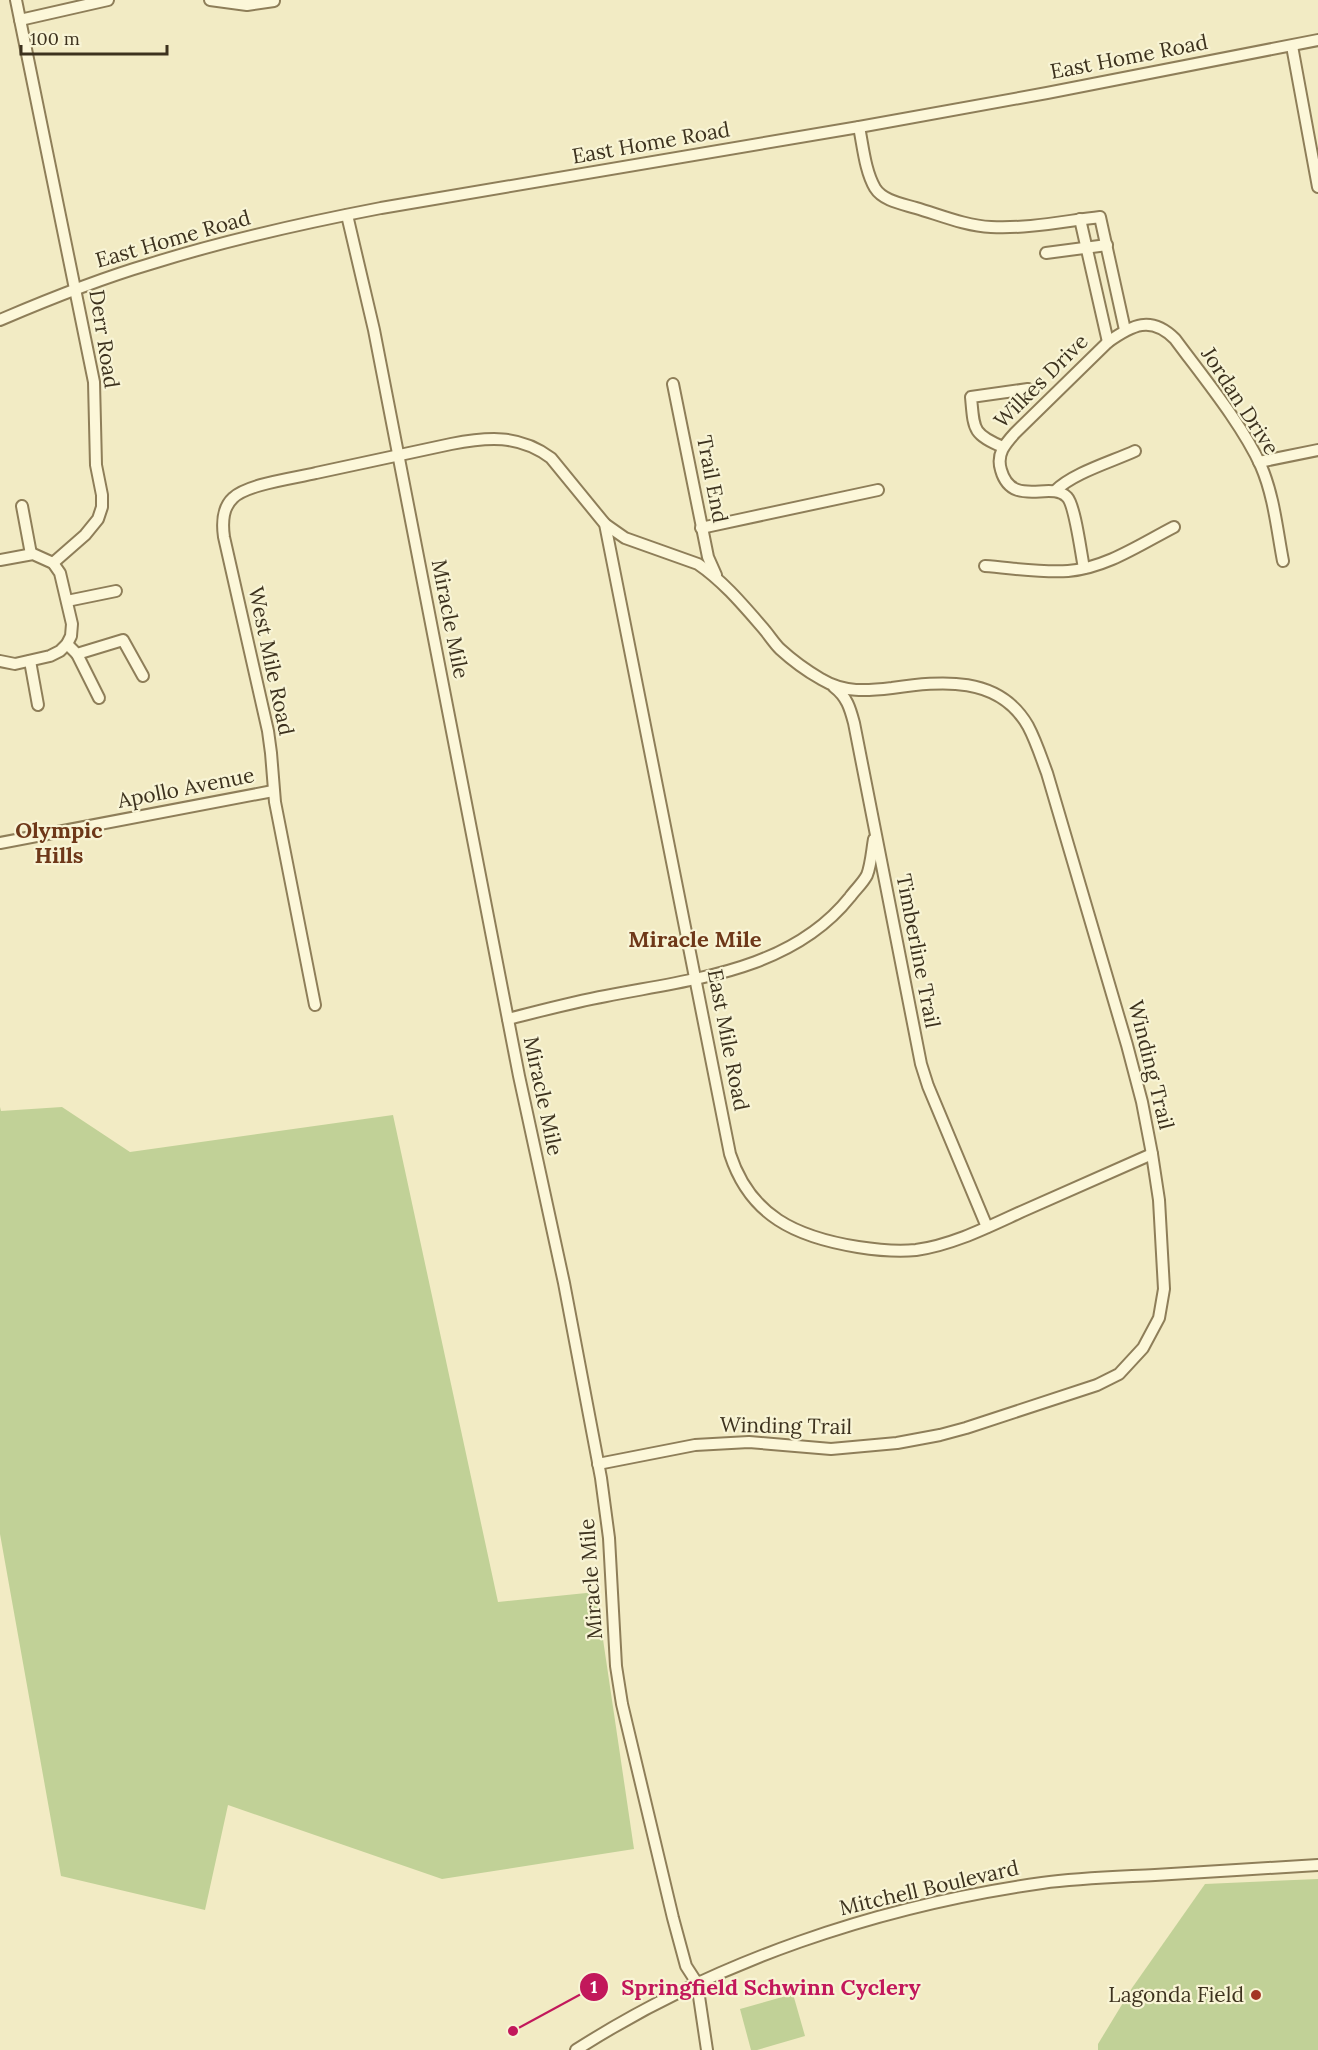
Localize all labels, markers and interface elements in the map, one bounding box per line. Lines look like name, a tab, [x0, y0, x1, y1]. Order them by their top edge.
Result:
scale bar	[21, 18, 166, 56]
text: 100 m	[30, 27, 80, 50]
street label: East Home Road	[1048, 28, 1210, 85]
street label: East Home Road	[570, 115, 732, 170]
street label: East Home Road	[92, 204, 253, 274]
street label: Derr Road	[83, 288, 126, 390]
street label: Wilkes Drive	[988, 328, 1093, 433]
street label: Jordan Drive	[1195, 341, 1285, 460]
street label: Trail End	[691, 433, 734, 525]
street label: Miracle Mile	[426, 557, 475, 681]
street label: West Mile Road	[243, 584, 300, 738]
street label: Apollo Avenue	[114, 761, 256, 814]
district label: Olympic Hills	[15, 816, 103, 869]
street label: Timberline Trail	[890, 872, 947, 1030]
district label: Miracle Mile	[628, 925, 762, 953]
street label: East Mile Road	[702, 967, 755, 1113]
street label: Winding Trail	[1122, 998, 1181, 1132]
street label: Miracle Mile	[518, 1034, 569, 1158]
street label: Winding Trail	[720, 1411, 852, 1440]
street label: Miracle Mile	[573, 1518, 608, 1640]
street label: Mitchell Boulevard	[837, 1854, 1021, 1921]
callout: Springfield Schwinn Cyclery	[579, 1967, 933, 2007]
text: Springfield Schwinn Cyclery	[621, 1973, 922, 2001]
text: 1	[590, 1975, 598, 1998]
place label: Lagonda Field	[1108, 1981, 1244, 2008]
marker: Lagonda Field	[1249, 1988, 1263, 2002]

